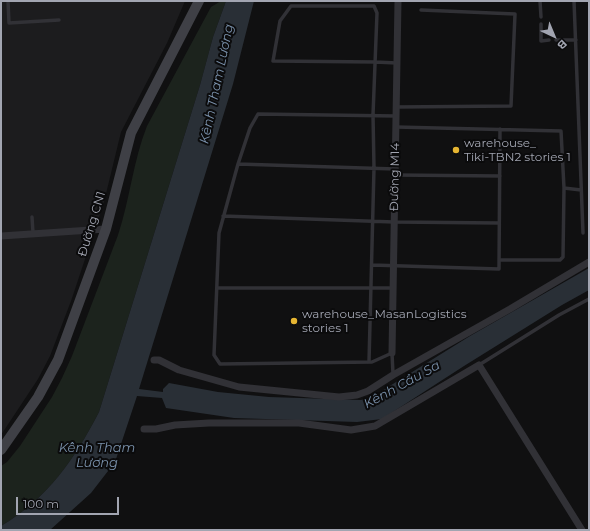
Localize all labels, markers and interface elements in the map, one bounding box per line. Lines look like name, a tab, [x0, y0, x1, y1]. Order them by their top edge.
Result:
north arrow	[534, 16, 574, 56]
water label: Kênh Tham Lương	[197, 23, 237, 145]
text: B	[554, 37, 570, 53]
place label: warehouse_ Tiki-TBN2 stories 1	[464, 136, 571, 164]
street label: Đường M14	[387, 143, 403, 211]
marker: warehouse_ Tiki-TBN2 stories 1	[451, 145, 461, 155]
street label: Đường CN1	[75, 190, 109, 258]
place label: warehouse_MasanLogistics stories 1	[302, 307, 466, 335]
marker: warehouse_MasanLogistics stories 1	[289, 316, 299, 326]
water label: Kênh Cầu Sa	[361, 358, 443, 412]
water label: Kênh Tham Lương	[59, 440, 135, 471]
scale bar	[18, 489, 121, 515]
text: 100 m	[23, 496, 59, 511]

